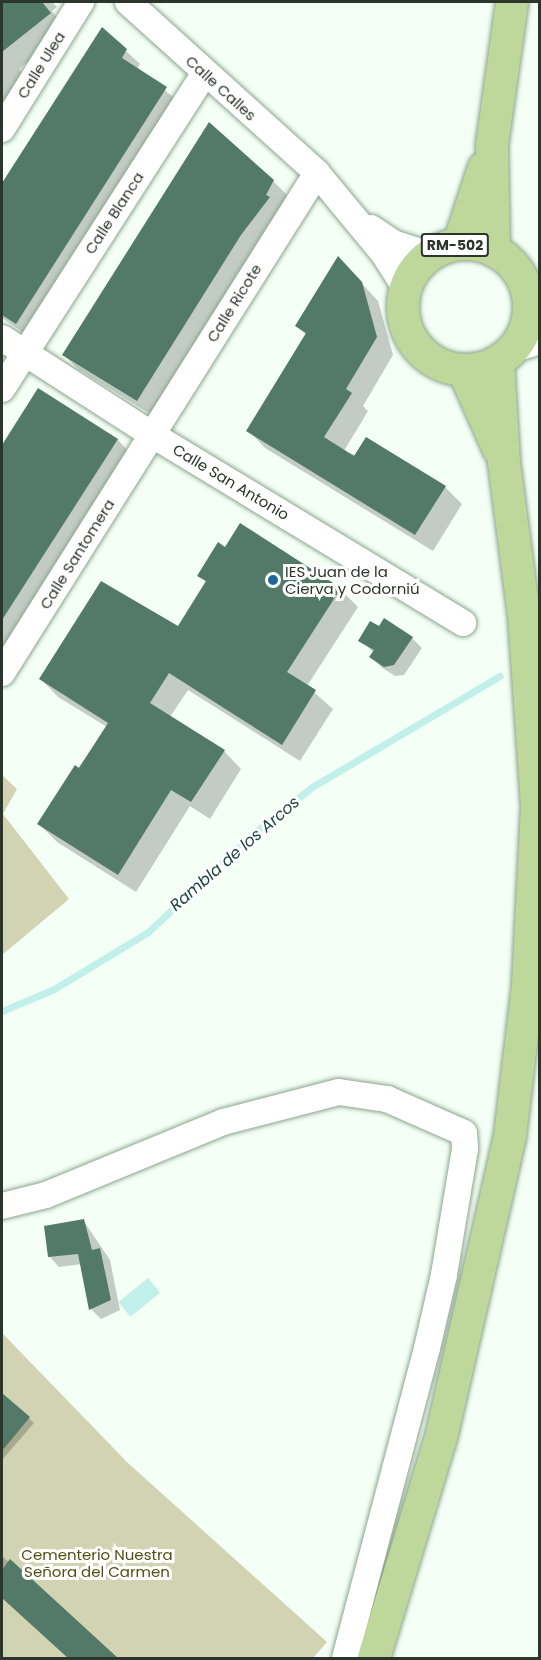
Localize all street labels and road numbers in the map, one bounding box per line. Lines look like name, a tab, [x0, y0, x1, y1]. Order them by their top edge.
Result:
street label: Calle Ulea	[13, 28, 69, 102]
street label: Calle Calles	[182, 52, 260, 124]
street label: Calle Blanca	[81, 169, 147, 257]
road number: RM-502	[420, 234, 490, 256]
street label: Calle Ricote	[203, 261, 265, 345]
street label: Calle San Antonio	[170, 440, 292, 524]
street label: Calle Santomera	[36, 496, 118, 612]

